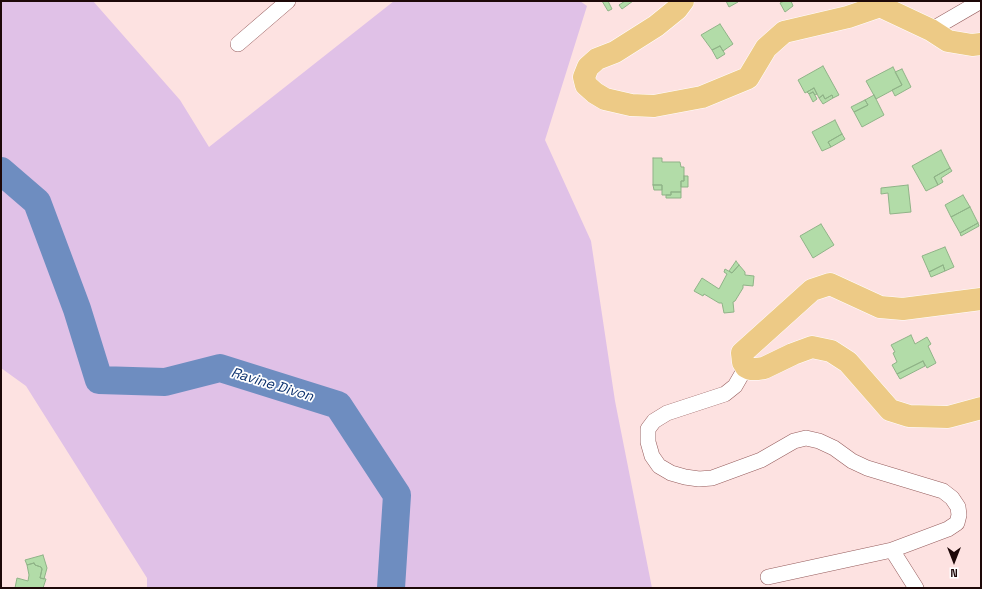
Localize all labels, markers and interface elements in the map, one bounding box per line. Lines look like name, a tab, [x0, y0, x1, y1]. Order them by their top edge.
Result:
water label: Ravine Divon	[229, 365, 315, 405]
north arrow	[934, 541, 974, 581]
text: N	[950, 566, 958, 580]

